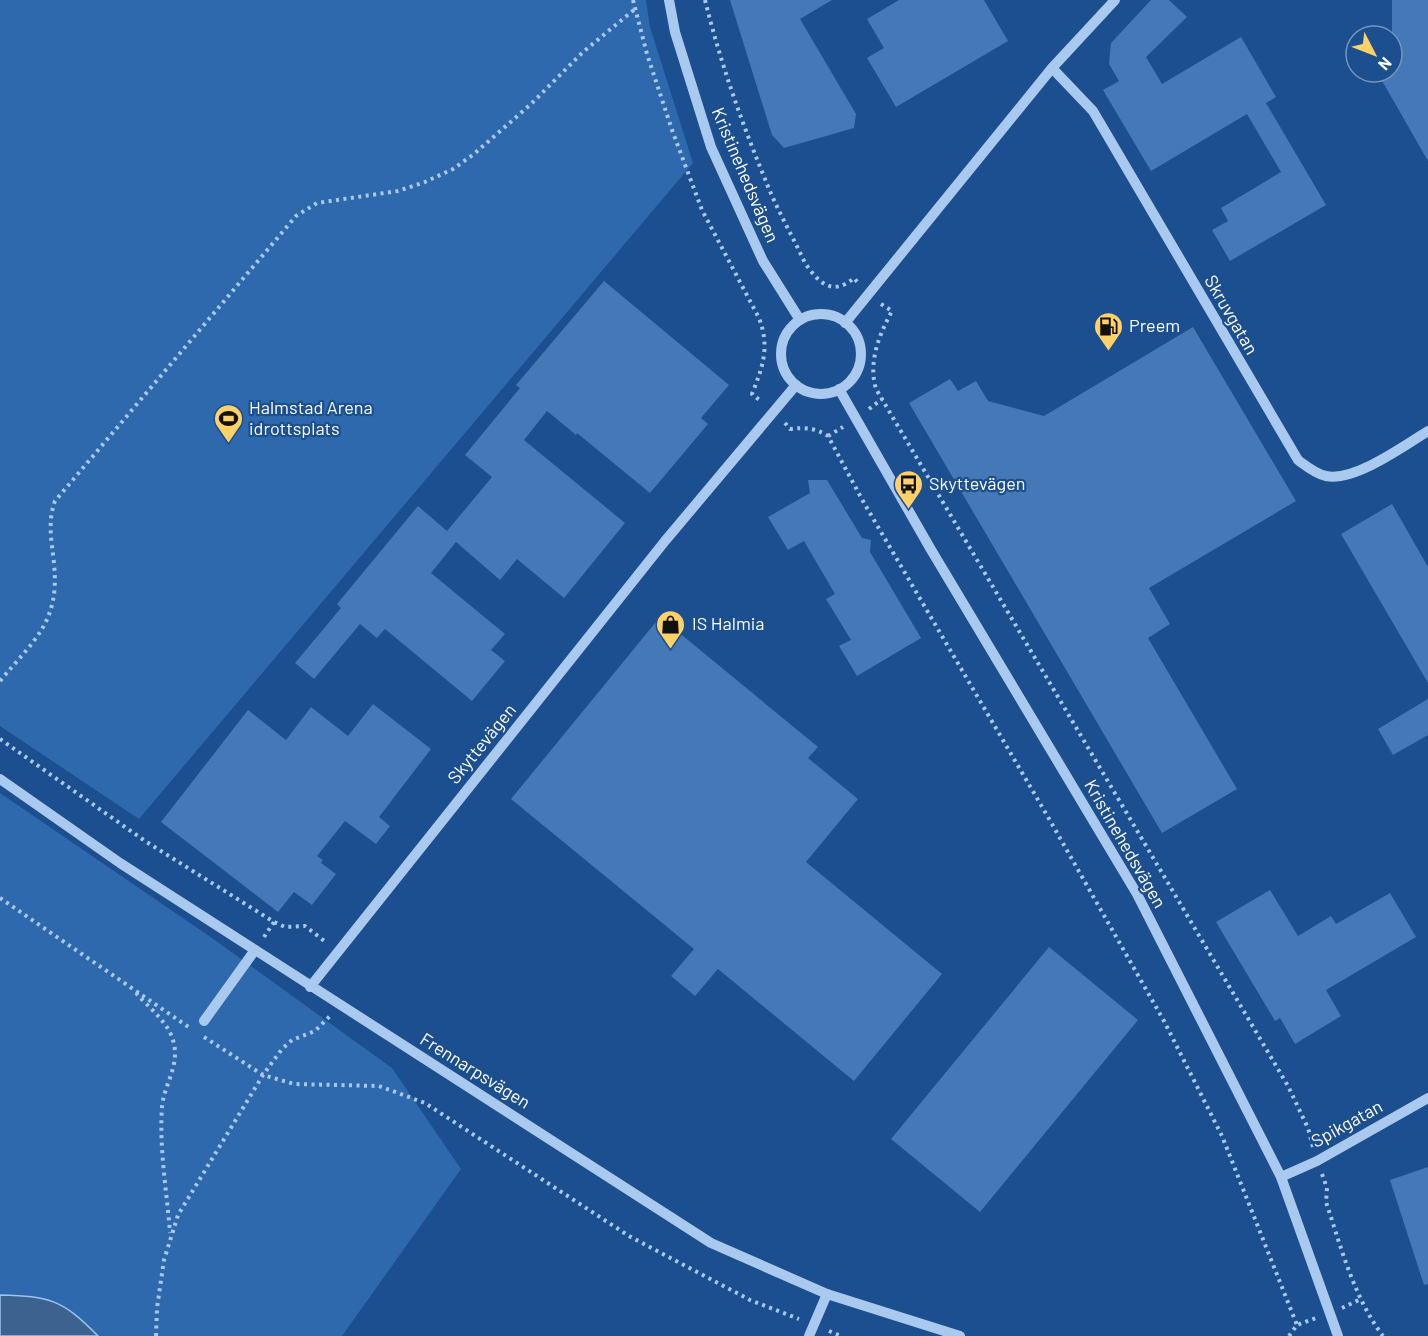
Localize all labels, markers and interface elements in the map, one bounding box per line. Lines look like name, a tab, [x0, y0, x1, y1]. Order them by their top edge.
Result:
north arrow	[1344, 24, 1404, 84]
text: N	[1375, 54, 1396, 75]
street label: Kristinehedsvägen	[708, 104, 784, 245]
street label: Skruvgatan	[1200, 271, 1263, 358]
fuel station icon: Preem	[1092, 310, 1124, 352]
place label: Preem	[1129, 314, 1180, 336]
place label: Halmstad Arena idrottsplats	[249, 396, 373, 439]
sports icon: Halmstad Arena idrottsplats	[212, 402, 244, 444]
bus stop icon: Skyttevägen	[892, 468, 924, 510]
place label: Skyttevägen	[929, 472, 1025, 494]
shop icon: IS Halmia	[655, 608, 687, 650]
place label: IS Halmia	[692, 612, 765, 634]
street label: Skyttevägen	[442, 699, 520, 788]
street label: Kristinehedsvägen	[1080, 775, 1172, 912]
street label: Frennarpsvägen	[416, 1028, 535, 1113]
street label: Spikgatan	[1307, 1095, 1386, 1152]

